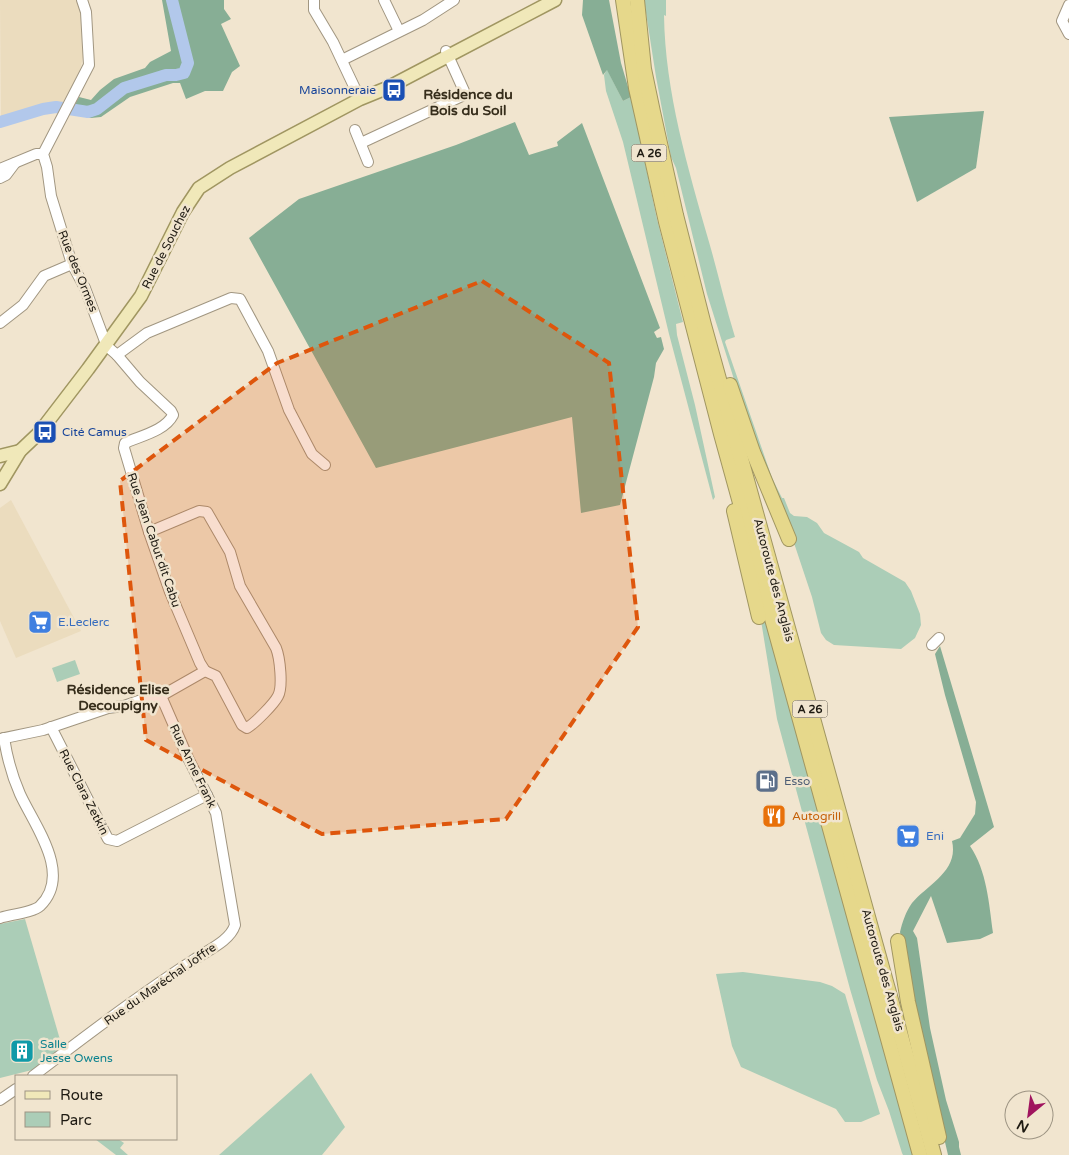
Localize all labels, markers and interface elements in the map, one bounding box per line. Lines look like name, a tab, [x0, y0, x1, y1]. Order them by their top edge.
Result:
bus stop icon: Maisonneraie	[381, 77, 407, 103]
place label: Maisonneraie	[299, 83, 376, 97]
district label: Résidence du Bois du Soil	[423, 86, 513, 119]
road number: A 26	[632, 144, 666, 162]
street label: Rue de Souchez	[139, 203, 193, 291]
street label: Rue des Ormes	[55, 228, 101, 314]
bus stop icon: Cité Camus	[32, 419, 58, 445]
place label: Cité Camus	[62, 425, 127, 439]
street label: Rue Jean Cabut dit Cabu	[124, 471, 184, 609]
street label: Autoroute des Anglais	[751, 517, 797, 643]
supermarket icon: E.Leclerc	[27, 609, 53, 635]
place label: E.Leclerc	[58, 615, 109, 629]
district label: Résidence Elise Decoupigny	[67, 681, 170, 714]
road number: A 26	[792, 701, 828, 718]
street label: Rue Anne Frank	[167, 722, 220, 811]
street label: Rue Clara Zetkin	[56, 747, 112, 837]
fuel station icon: Esso	[754, 768, 780, 794]
place label: Esso	[784, 774, 810, 788]
restaurant icon: Autogrill	[761, 803, 787, 829]
place label: Autogrill	[792, 809, 841, 823]
supermarket icon: Eni	[895, 823, 921, 849]
place label: Eni	[926, 829, 944, 843]
street label: Autoroute des Anglais	[859, 907, 907, 1033]
street label: Rue du Maréchal Joffre	[101, 940, 219, 1028]
place label: Salle Jesse Owens	[40, 1037, 113, 1065]
building icon: Salle Jesse Owens	[9, 1038, 35, 1064]
legend	[15, 1075, 178, 1140]
text: Route	[60, 1086, 103, 1104]
north arrow	[1004, 1090, 1054, 1140]
text: Parc	[60, 1111, 92, 1129]
text: N	[1014, 1116, 1032, 1136]

